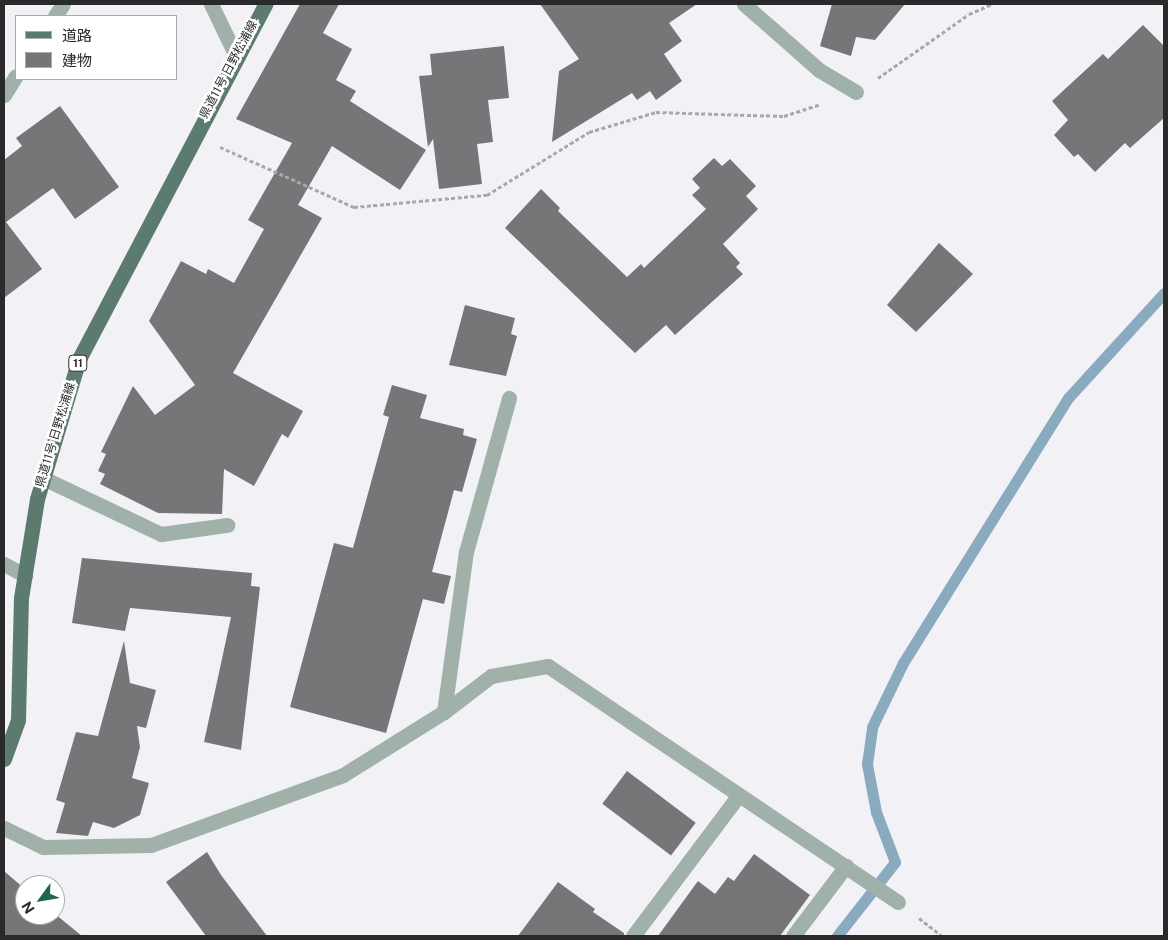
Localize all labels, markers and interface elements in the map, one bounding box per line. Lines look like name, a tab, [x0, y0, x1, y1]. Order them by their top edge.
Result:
legend	[15, 15, 178, 80]
street label: 県道11号 日野松浦線	[197, 19, 261, 121]
text: 道路	[62, 27, 92, 44]
text: 建物	[62, 52, 92, 69]
road number: 11	[68, 354, 88, 372]
street label: 県道11号 日野松浦線	[33, 381, 79, 489]
north arrow	[15, 875, 65, 925]
text: N	[18, 899, 38, 916]

